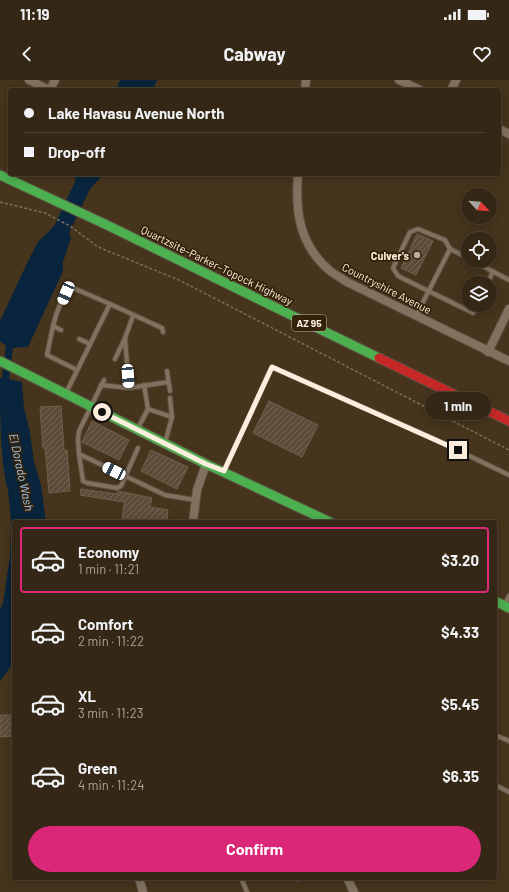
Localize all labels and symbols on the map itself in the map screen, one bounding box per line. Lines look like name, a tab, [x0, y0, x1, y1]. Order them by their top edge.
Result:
north arrow	[461, 188, 497, 224]
street label: Quartzsite–Parker–Topock Highway	[139, 223, 295, 307]
place label: Culver's	[371, 249, 409, 262]
marker: Culver's	[412, 250, 422, 260]
street label: Countryshire Avenue	[340, 260, 434, 316]
car	[56, 280, 76, 306]
road number: AZ 95	[292, 315, 326, 331]
car	[121, 364, 135, 388]
callout: 1 min	[425, 392, 491, 420]
route start	[93, 403, 111, 421]
water label: El Dorado Wash	[7, 432, 37, 512]
route end	[449, 441, 467, 459]
car	[101, 460, 127, 482]

